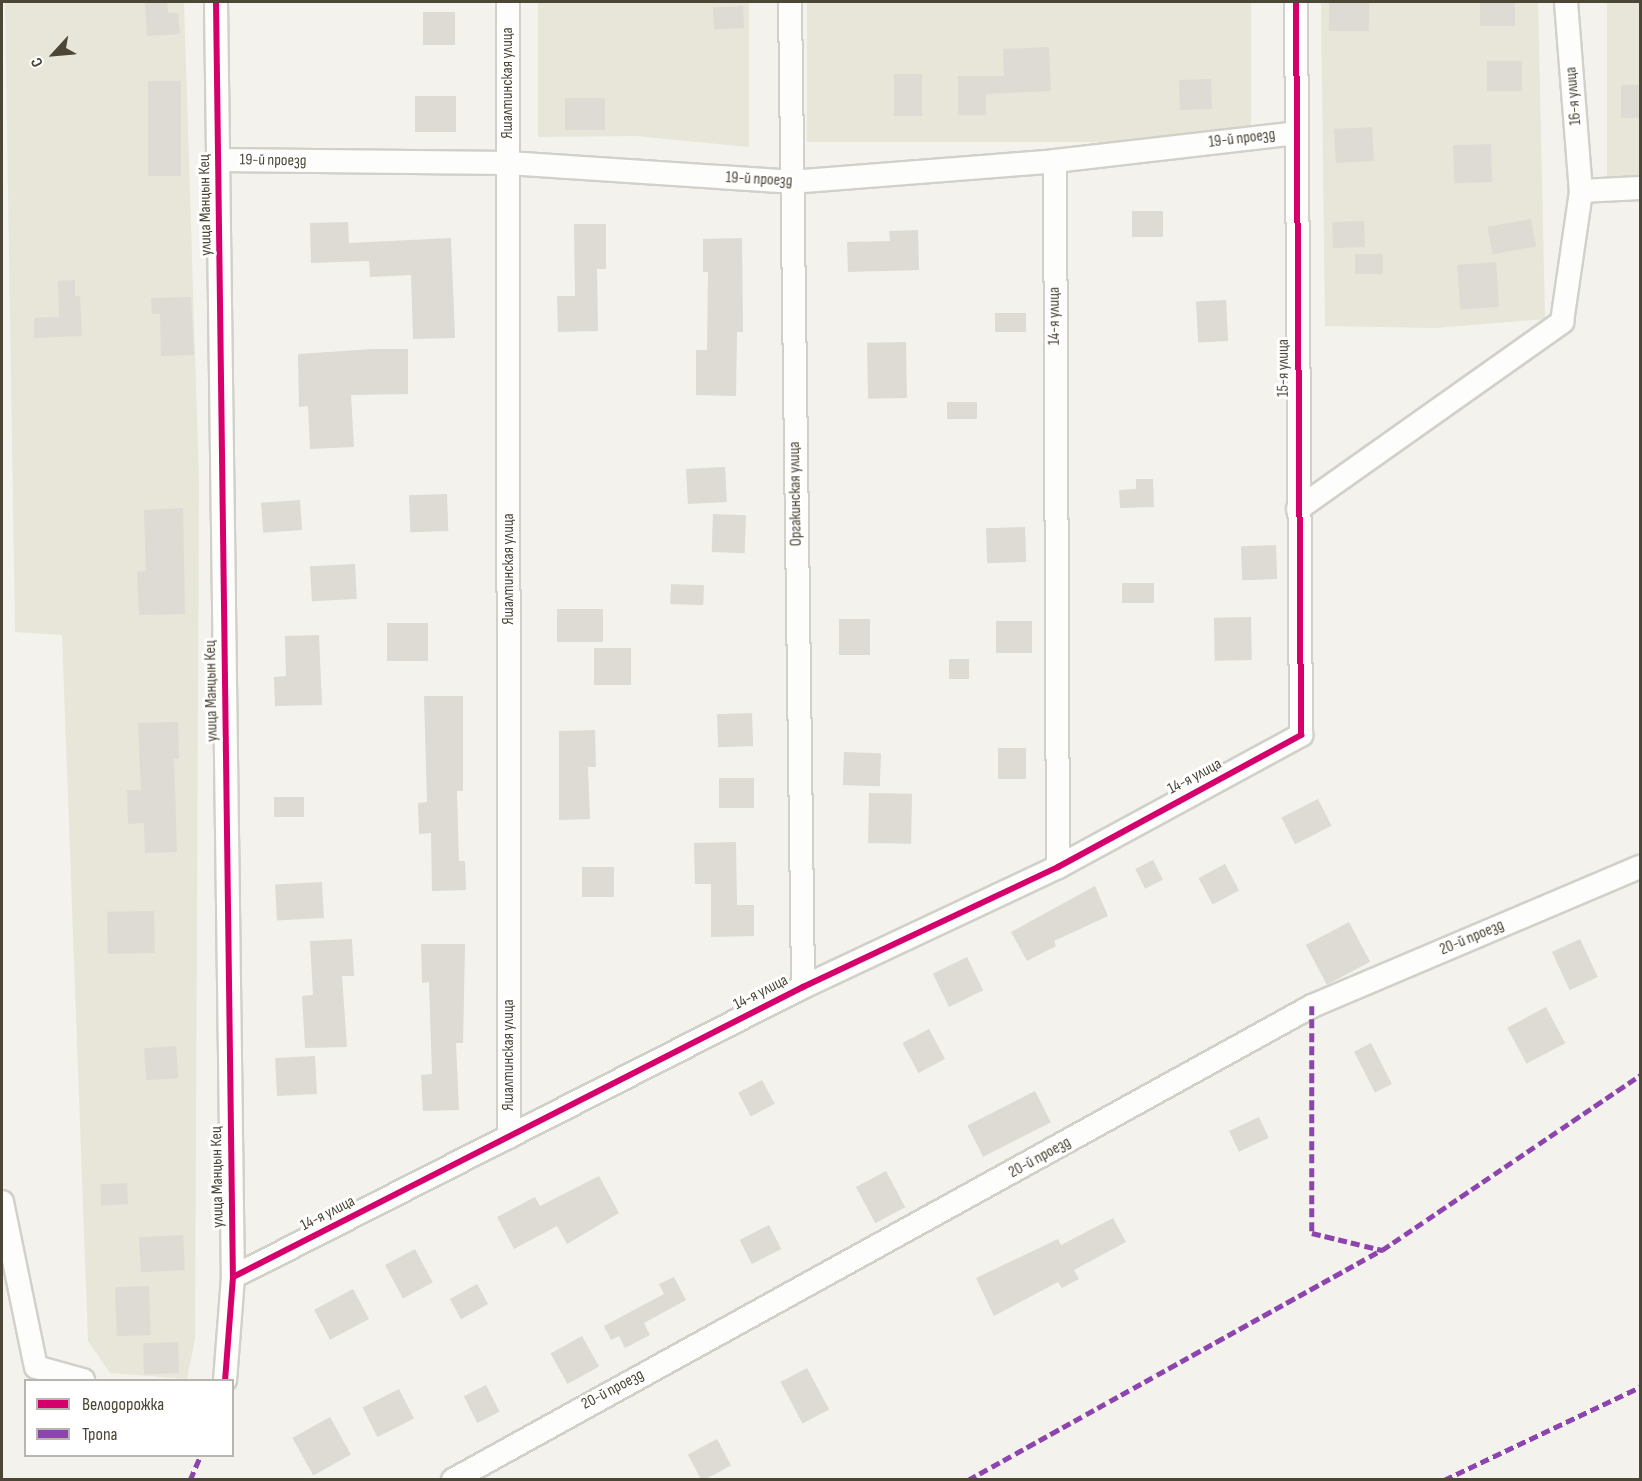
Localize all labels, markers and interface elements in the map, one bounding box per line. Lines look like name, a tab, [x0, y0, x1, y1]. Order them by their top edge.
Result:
north arrow	[24, 24, 84, 84]
street label: Яшалтинская улица	[498, 27, 518, 139]
text: С	[27, 54, 48, 70]
street label: 16-я улица	[1562, 66, 1586, 126]
street label: 19-й проезд	[1208, 125, 1276, 153]
street label: 19-й проезд	[239, 151, 307, 171]
street label: улица Манцын Кец	[196, 154, 216, 256]
street label: 19-й проезд	[725, 169, 793, 191]
street label: 14-я улица	[1045, 287, 1065, 345]
street label: 15-я улица	[1274, 339, 1294, 397]
street label: Оргакинская улица	[785, 442, 807, 546]
street label: Яшалтинская улица	[499, 513, 519, 625]
street label: улица Манцын Кец	[202, 640, 222, 742]
street label: 14-я улица	[1165, 755, 1225, 799]
street label: 20-й проезд	[1437, 916, 1507, 960]
street label: 14-я улица	[731, 971, 791, 1015]
street label: Яшалтинская улица	[499, 999, 519, 1111]
street label: улица Манцын Кец	[208, 1126, 228, 1228]
street label: 20-й проезд	[1006, 1133, 1074, 1183]
street label: 14-я улица	[298, 1192, 358, 1236]
street label: 20-й проезд	[579, 1366, 647, 1414]
legend	[24, 1379, 234, 1457]
text: Велодорожка	[82, 1394, 164, 1415]
text: Тропа	[82, 1424, 118, 1445]

